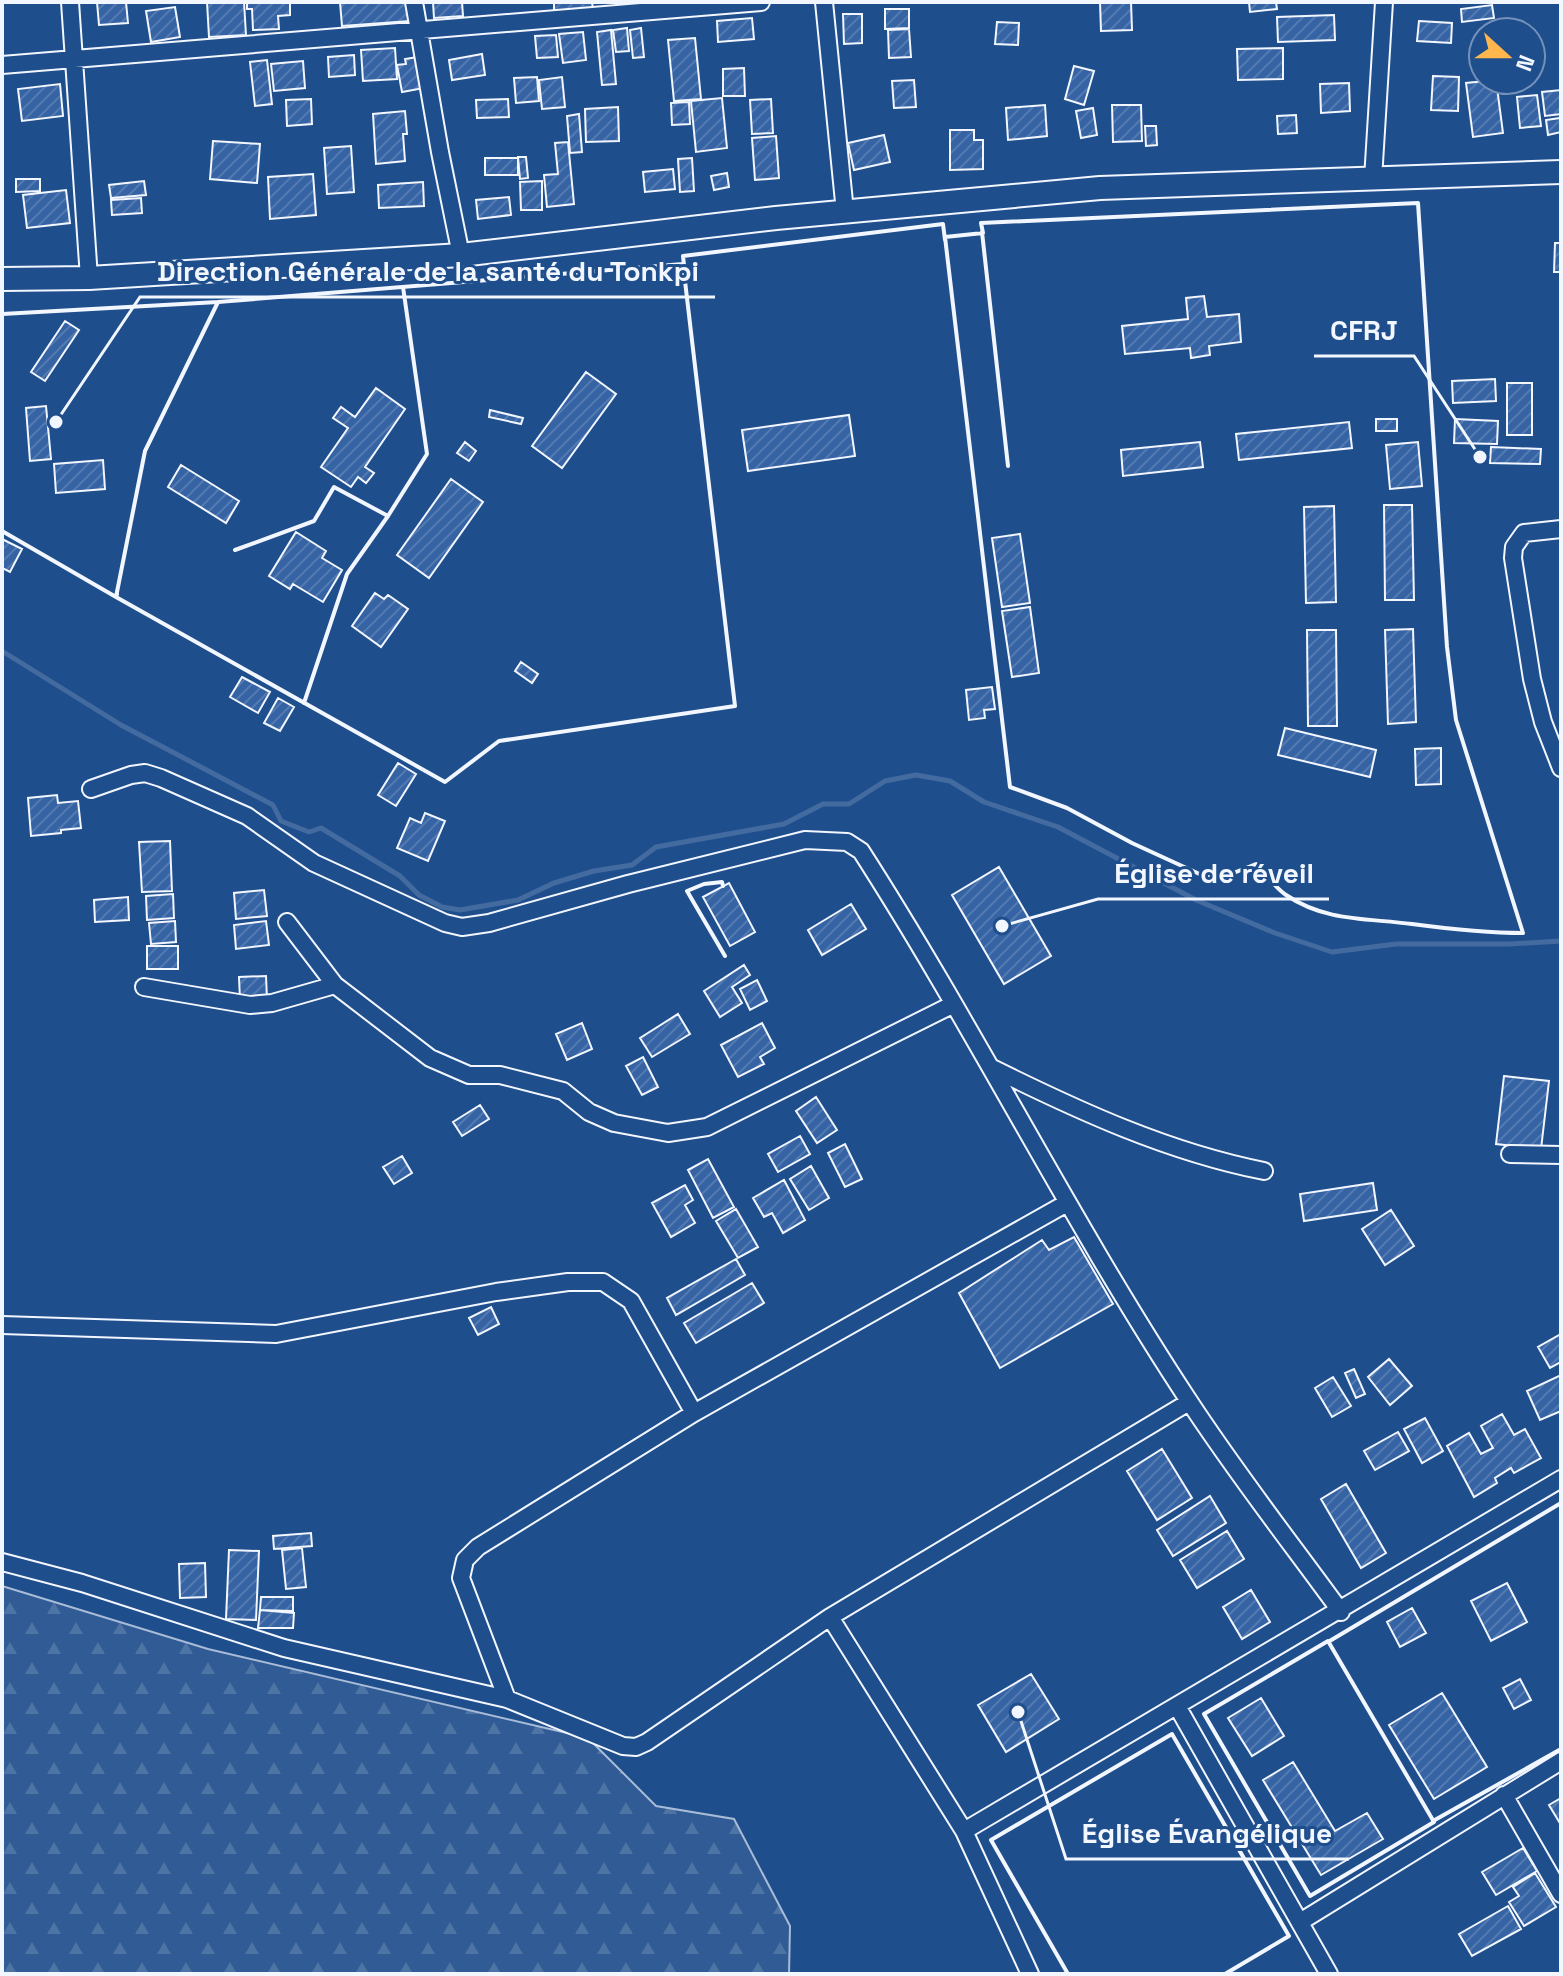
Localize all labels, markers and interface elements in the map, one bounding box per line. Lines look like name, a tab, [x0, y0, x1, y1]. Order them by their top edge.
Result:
north arrow	[1467, 16, 1547, 96]
text: N	[1510, 51, 1541, 75]
callout: Direction Générale de la santé du Tonkpi	[140, 245, 715, 297]
text: Direction Générale de la santé du Tonkpi	[157, 253, 699, 289]
callout: CFRJ	[1314, 304, 1414, 356]
text: CFRJ	[1330, 312, 1398, 348]
callout: Église de réveil	[1098, 847, 1329, 899]
text: Église de réveil	[1114, 855, 1314, 891]
callout: Église Évangélique	[1066, 1807, 1349, 1859]
text: Église Évangélique	[1082, 1815, 1332, 1851]

